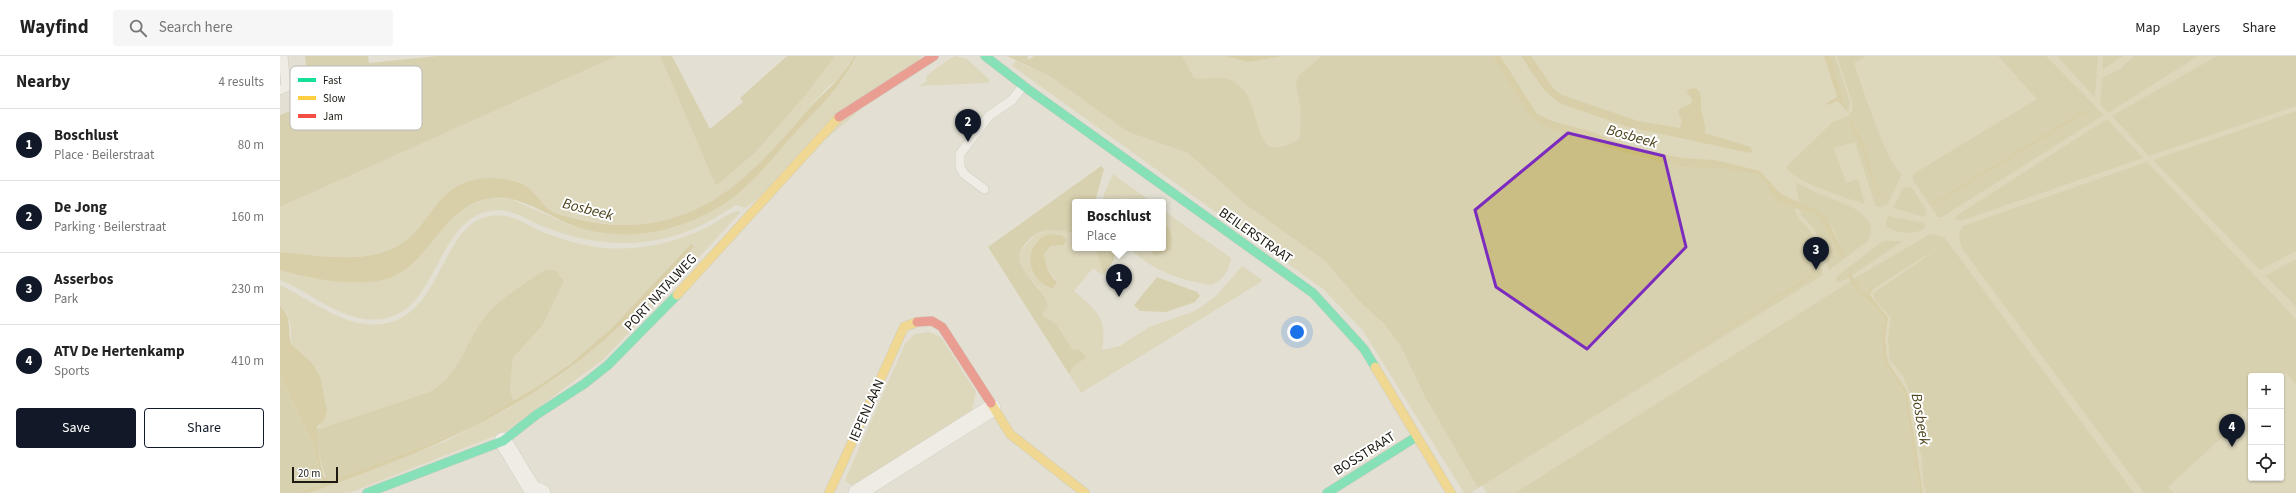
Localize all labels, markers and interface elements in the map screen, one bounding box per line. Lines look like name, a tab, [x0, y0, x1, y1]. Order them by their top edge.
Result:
search box	[113, 10, 393, 46]
text: Wayfind	[20, 14, 89, 41]
icon: search	[127, 17, 149, 39]
text: Search here	[159, 17, 233, 38]
text: Map	[2135, 18, 2160, 38]
text: Layers	[2182, 18, 2220, 38]
text: Share	[2242, 18, 2276, 38]
legend	[290, 66, 422, 130]
text: Nearby	[16, 70, 70, 94]
text: 4 results	[219, 73, 264, 91]
text: Fast	[323, 73, 342, 88]
text: Slow	[323, 91, 346, 106]
text: Jam	[323, 109, 343, 124]
pin: 2	[955, 109, 981, 142]
water label: Bosbeek	[1604, 119, 1661, 154]
text: Boschlust	[54, 125, 118, 146]
text: 1	[26, 136, 32, 154]
text: 80 m	[238, 136, 264, 154]
text: Place · Beilerstraat	[54, 146, 154, 164]
water label: Bosbeek	[560, 193, 616, 226]
text: De Jong	[54, 197, 107, 218]
popup	[1072, 199, 1166, 251]
street label: BEILERSTRAAT	[1215, 203, 1297, 269]
text: Boschlust	[1087, 206, 1151, 227]
text: 2	[26, 208, 32, 226]
text: 160 m	[231, 208, 264, 226]
text: Parking · Beilerstraat	[54, 218, 166, 236]
text: Place	[1087, 227, 1116, 245]
pin: 3	[1803, 237, 1829, 270]
street label: PORT NATALWEG	[620, 250, 702, 336]
pin: 1	[1106, 264, 1132, 297]
text: Asserbos	[54, 269, 113, 290]
text: 3	[26, 280, 32, 298]
text: 230 m	[231, 280, 264, 298]
text: Park	[54, 290, 78, 308]
your location	[1287, 322, 1307, 342]
text: ATV De Hertenkamp	[54, 341, 185, 362]
text: 4	[26, 352, 32, 370]
text: 410 m	[231, 352, 264, 370]
text: Sports	[54, 362, 89, 380]
map controls	[2248, 373, 2284, 481]
button: +	[2248, 373, 2284, 409]
street label: IEPENLAAN	[844, 376, 890, 445]
water label: Bosbeek	[1906, 392, 1935, 447]
button: Save	[16, 408, 136, 448]
button: Share	[144, 408, 264, 448]
button: −	[2248, 409, 2284, 445]
pin: 4	[2219, 414, 2245, 447]
street label: BOSSTRAAT	[1330, 427, 1400, 481]
button: locate	[2248, 445, 2284, 481]
scale bar	[292, 465, 338, 484]
text: 20 m	[298, 466, 320, 481]

